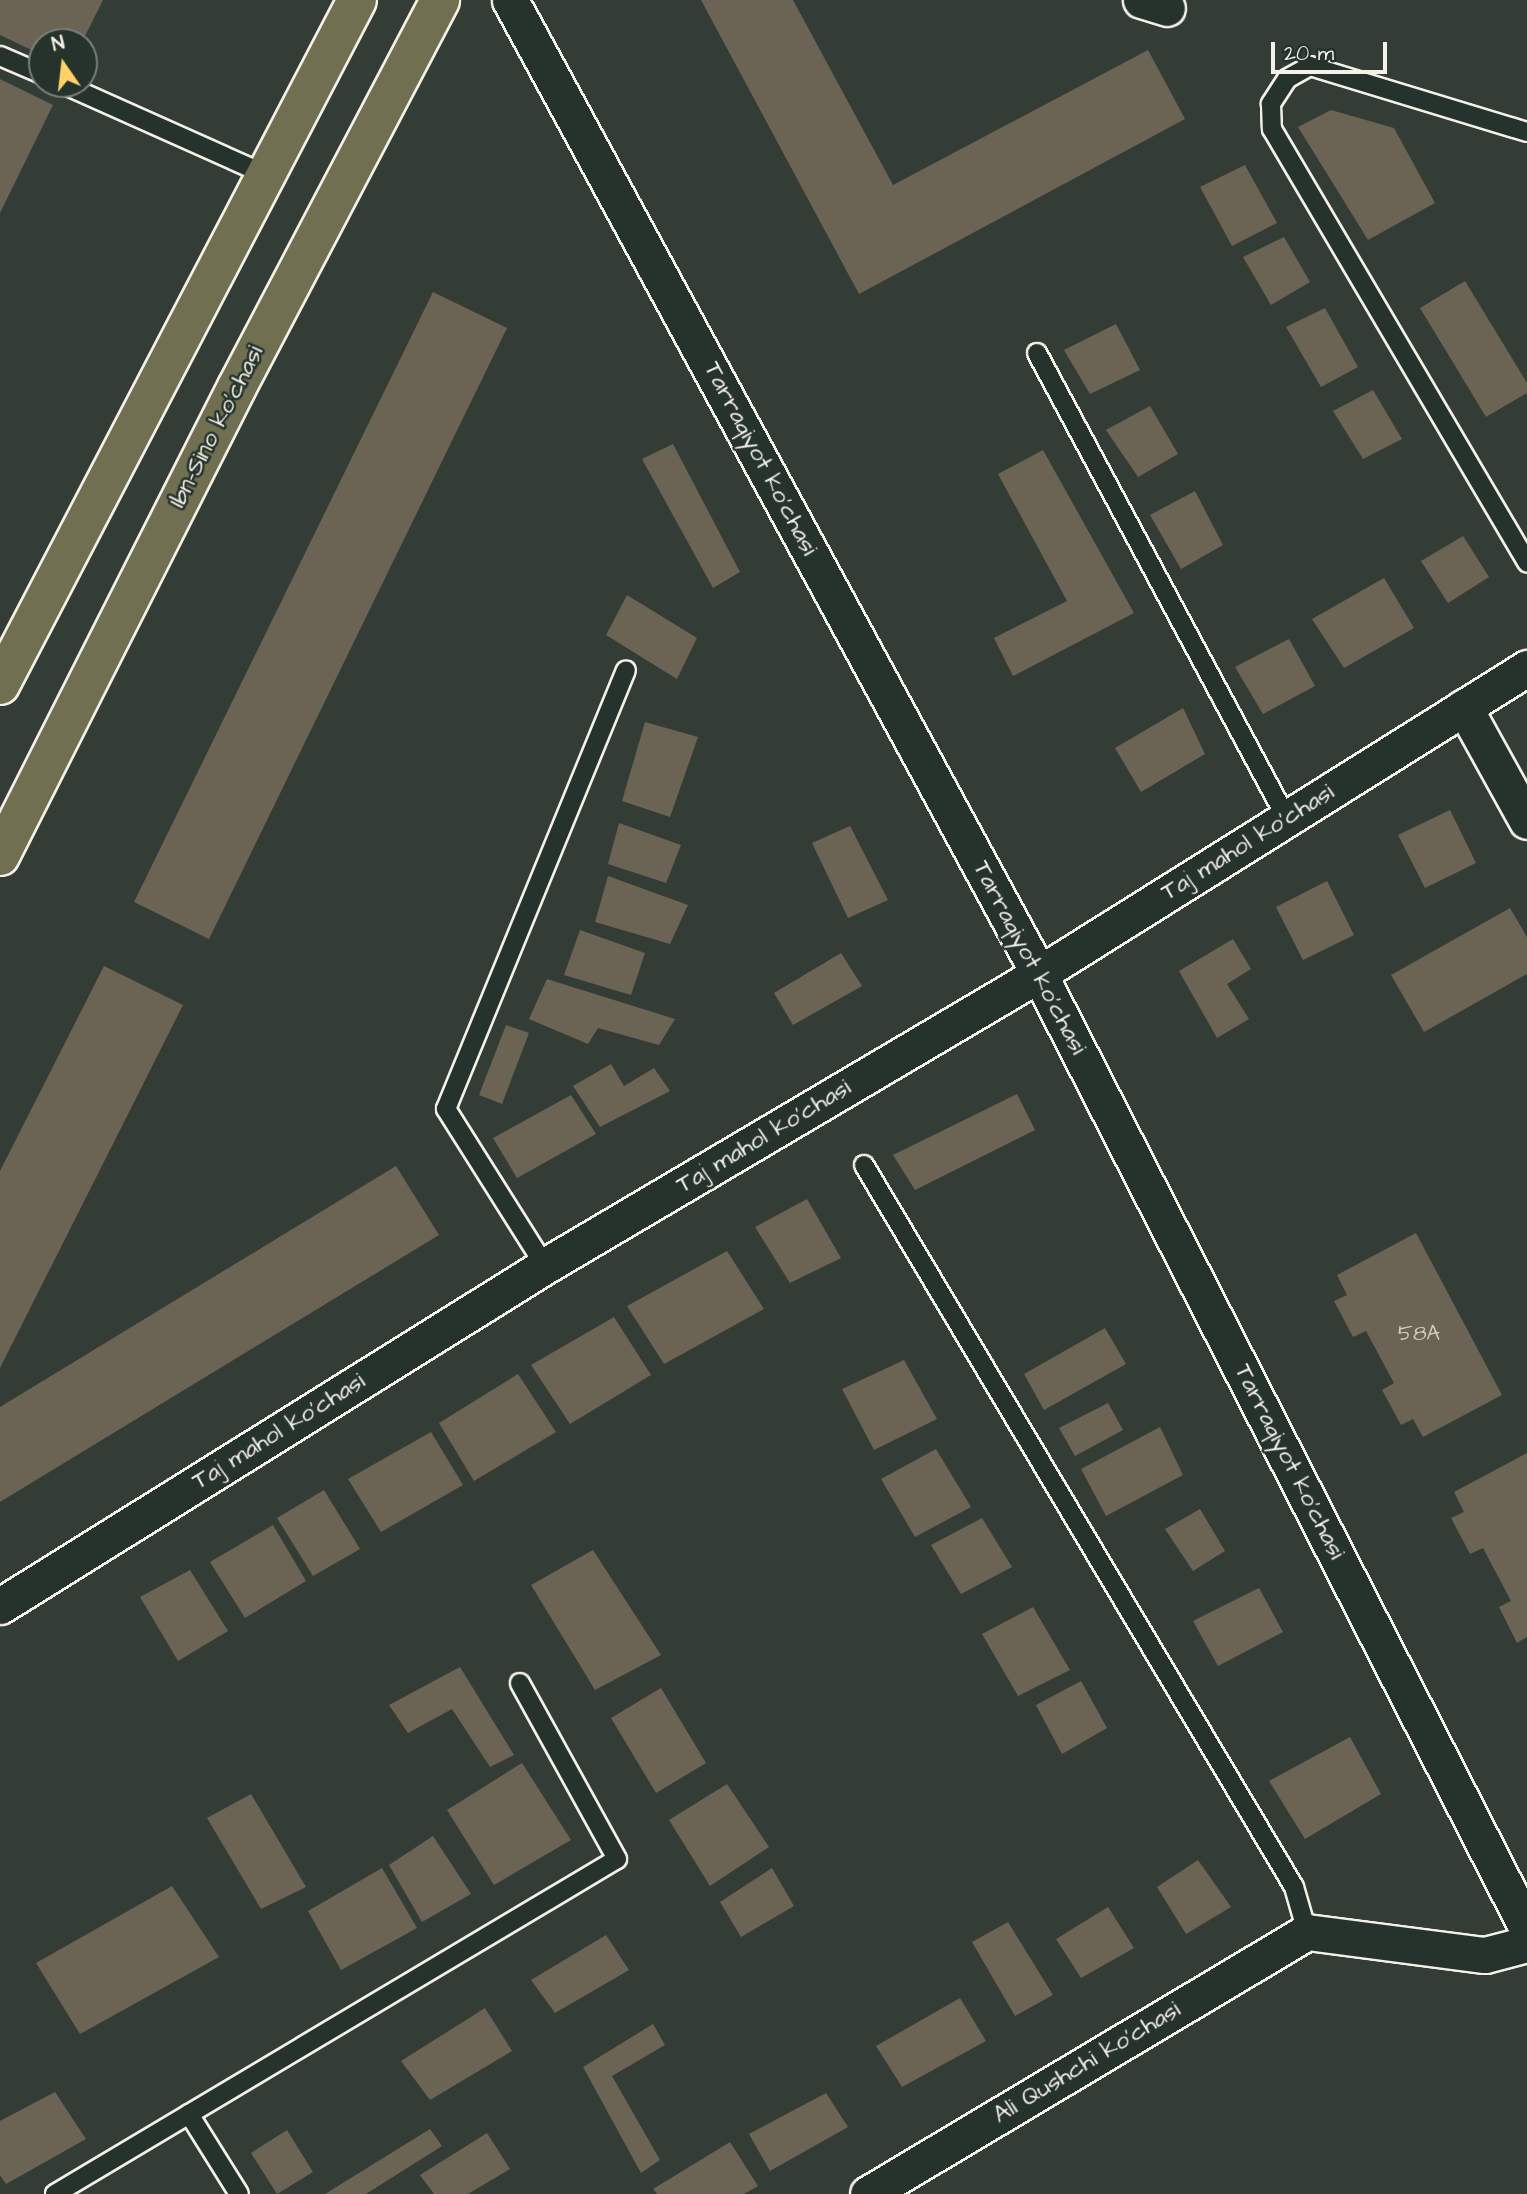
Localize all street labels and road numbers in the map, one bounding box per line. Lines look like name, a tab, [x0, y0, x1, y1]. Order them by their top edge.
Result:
street label: Ibn-Sino ko'chasi	[164, 341, 270, 513]
street label: Tarraqiyot ko'chasi	[697, 357, 823, 561]
street label: Taj mahol ko'chasi	[1157, 778, 1339, 908]
street label: Tarraqiyot ko'chasi	[966, 856, 1092, 1060]
street label: Taj mahol ko'chasi	[672, 1074, 856, 1200]
street label: Tarraqiyot ko'chasi	[1227, 1360, 1351, 1564]
street label: Taj mahol ko'chasi	[188, 1367, 370, 1497]
street label: Ali Qushchi ko'chasi	[988, 1996, 1186, 2130]

